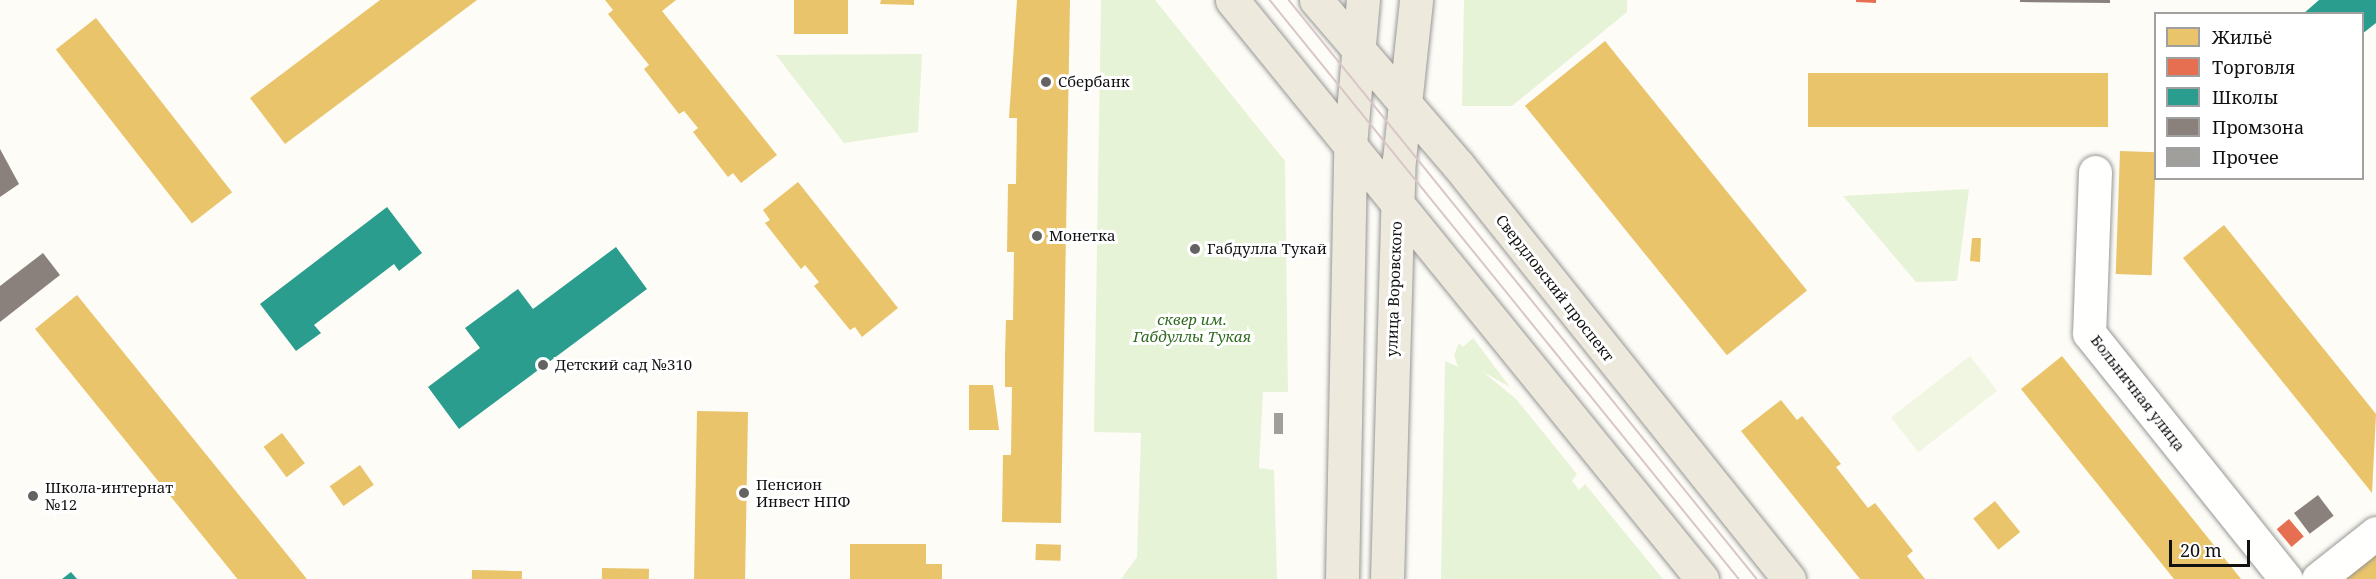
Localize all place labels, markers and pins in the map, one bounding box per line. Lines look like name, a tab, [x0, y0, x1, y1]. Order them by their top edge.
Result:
place label: Сбербанк	[1058, 73, 1130, 91]
marker: Сбербанк	[1039, 75, 1053, 89]
place label: Монетка	[1049, 227, 1115, 245]
marker: Монетка	[1030, 229, 1044, 243]
place label: Габдулла Тукай	[1207, 240, 1327, 258]
marker: Габдулла Тукай	[1188, 242, 1202, 256]
place label: Детский сад №310	[555, 356, 692, 374]
marker: Детский сад №310	[536, 358, 550, 372]
place label: Пенсион Инвест НПФ	[756, 475, 850, 510]
place label: Школа-интернат №12	[45, 478, 173, 513]
marker: Пенсион Инвест НПФ	[737, 486, 751, 500]
marker: Школа-интернат №12	[26, 489, 40, 503]

